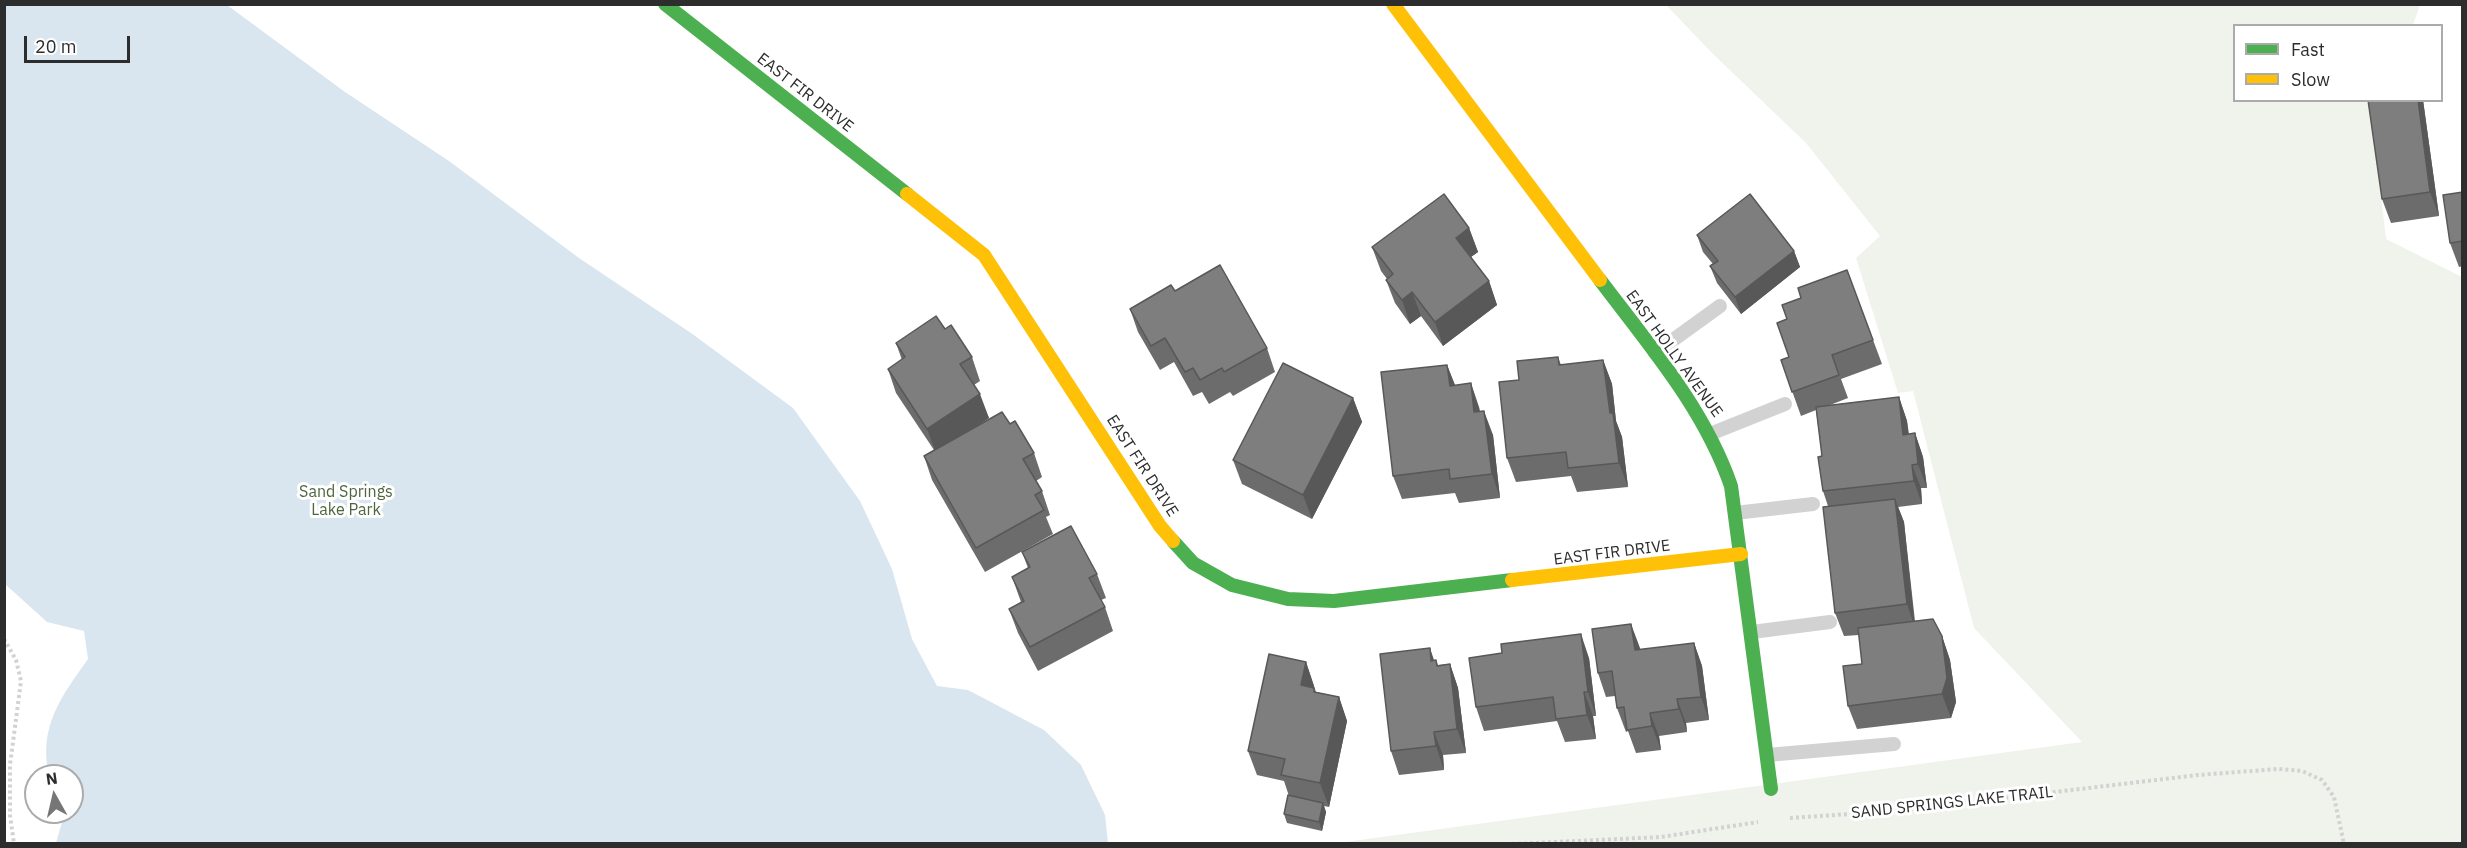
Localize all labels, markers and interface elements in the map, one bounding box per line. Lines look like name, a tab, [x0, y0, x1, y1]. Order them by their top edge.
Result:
scale bar	[27, 24, 134, 62]
legend	[2233, 24, 2443, 102]
text: 20 m	[35, 35, 77, 58]
text: Fast	[2291, 38, 2325, 61]
street label: EAST FIR DRIVE	[753, 49, 857, 137]
text: Slow	[2291, 68, 2330, 91]
street label: EAST HOLLY AVENUE	[1621, 287, 1727, 421]
street label: EAST FIR DRIVE	[1102, 412, 1182, 520]
park label: Sand Springs Lake Park	[299, 482, 393, 520]
street label: EAST FIR DRIVE	[1553, 536, 1671, 570]
north arrow	[24, 764, 84, 824]
text: N	[45, 767, 59, 789]
street label: SAND SPRINGS LAKE TRAIL	[1850, 783, 2054, 823]

